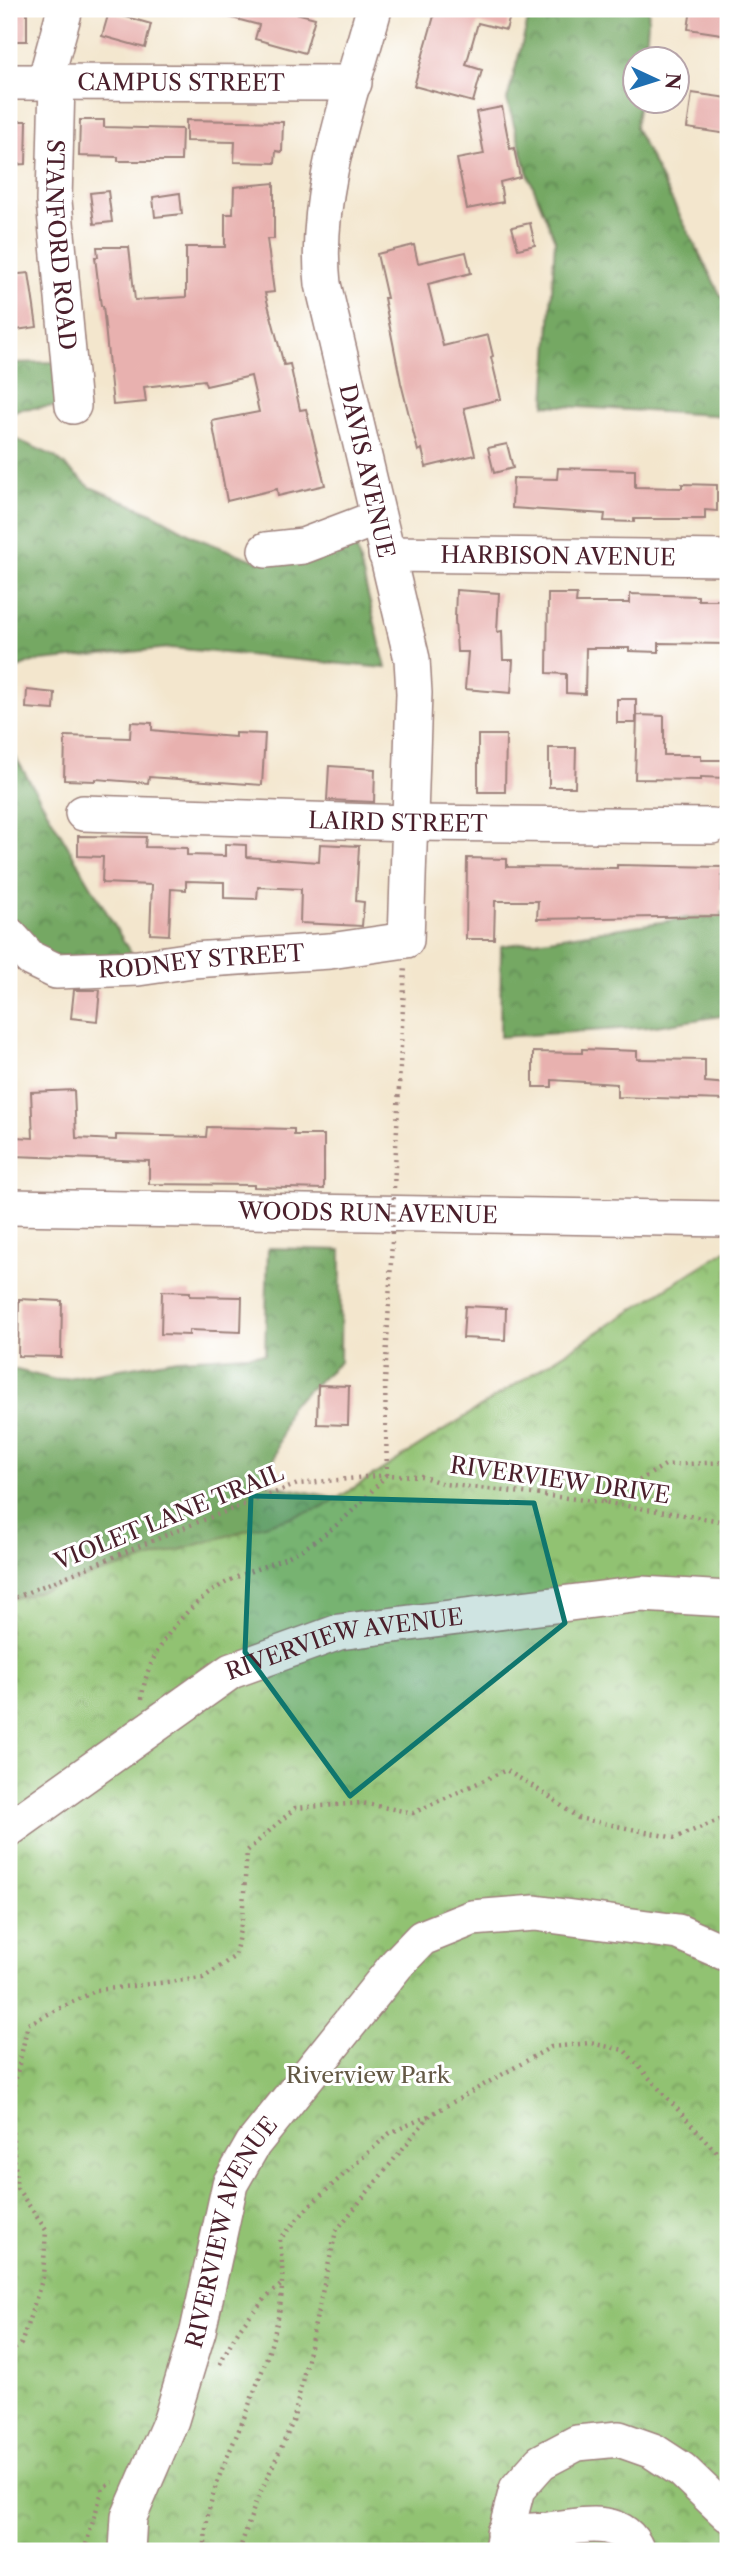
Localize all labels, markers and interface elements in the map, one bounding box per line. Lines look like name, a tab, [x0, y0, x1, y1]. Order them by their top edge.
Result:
north arrow	[622, 46, 692, 116]
street label: CAMPUS STREET	[77, 68, 286, 97]
text: N	[660, 72, 685, 90]
street label: STANFORD ROAD	[40, 139, 82, 351]
street label: DAVIS AVENUE	[333, 381, 401, 561]
street label: HARBISON AVENUE	[440, 541, 676, 571]
street label: LAIRD STREET	[308, 806, 488, 838]
street label: RODNEY STREET	[98, 939, 306, 983]
street label: WOODS RUN AVENUE	[237, 1197, 498, 1229]
street label: RIVERVIEW DRIVE	[448, 1451, 672, 1509]
street label: VIOLET LANE TRAIL	[49, 1458, 288, 1576]
street label: RIVERVIEW AVENUE	[222, 1602, 465, 1686]
park label: Riverview Park	[286, 2061, 452, 2089]
street label: RIVERVIEW AVENUE	[180, 2111, 283, 2351]

